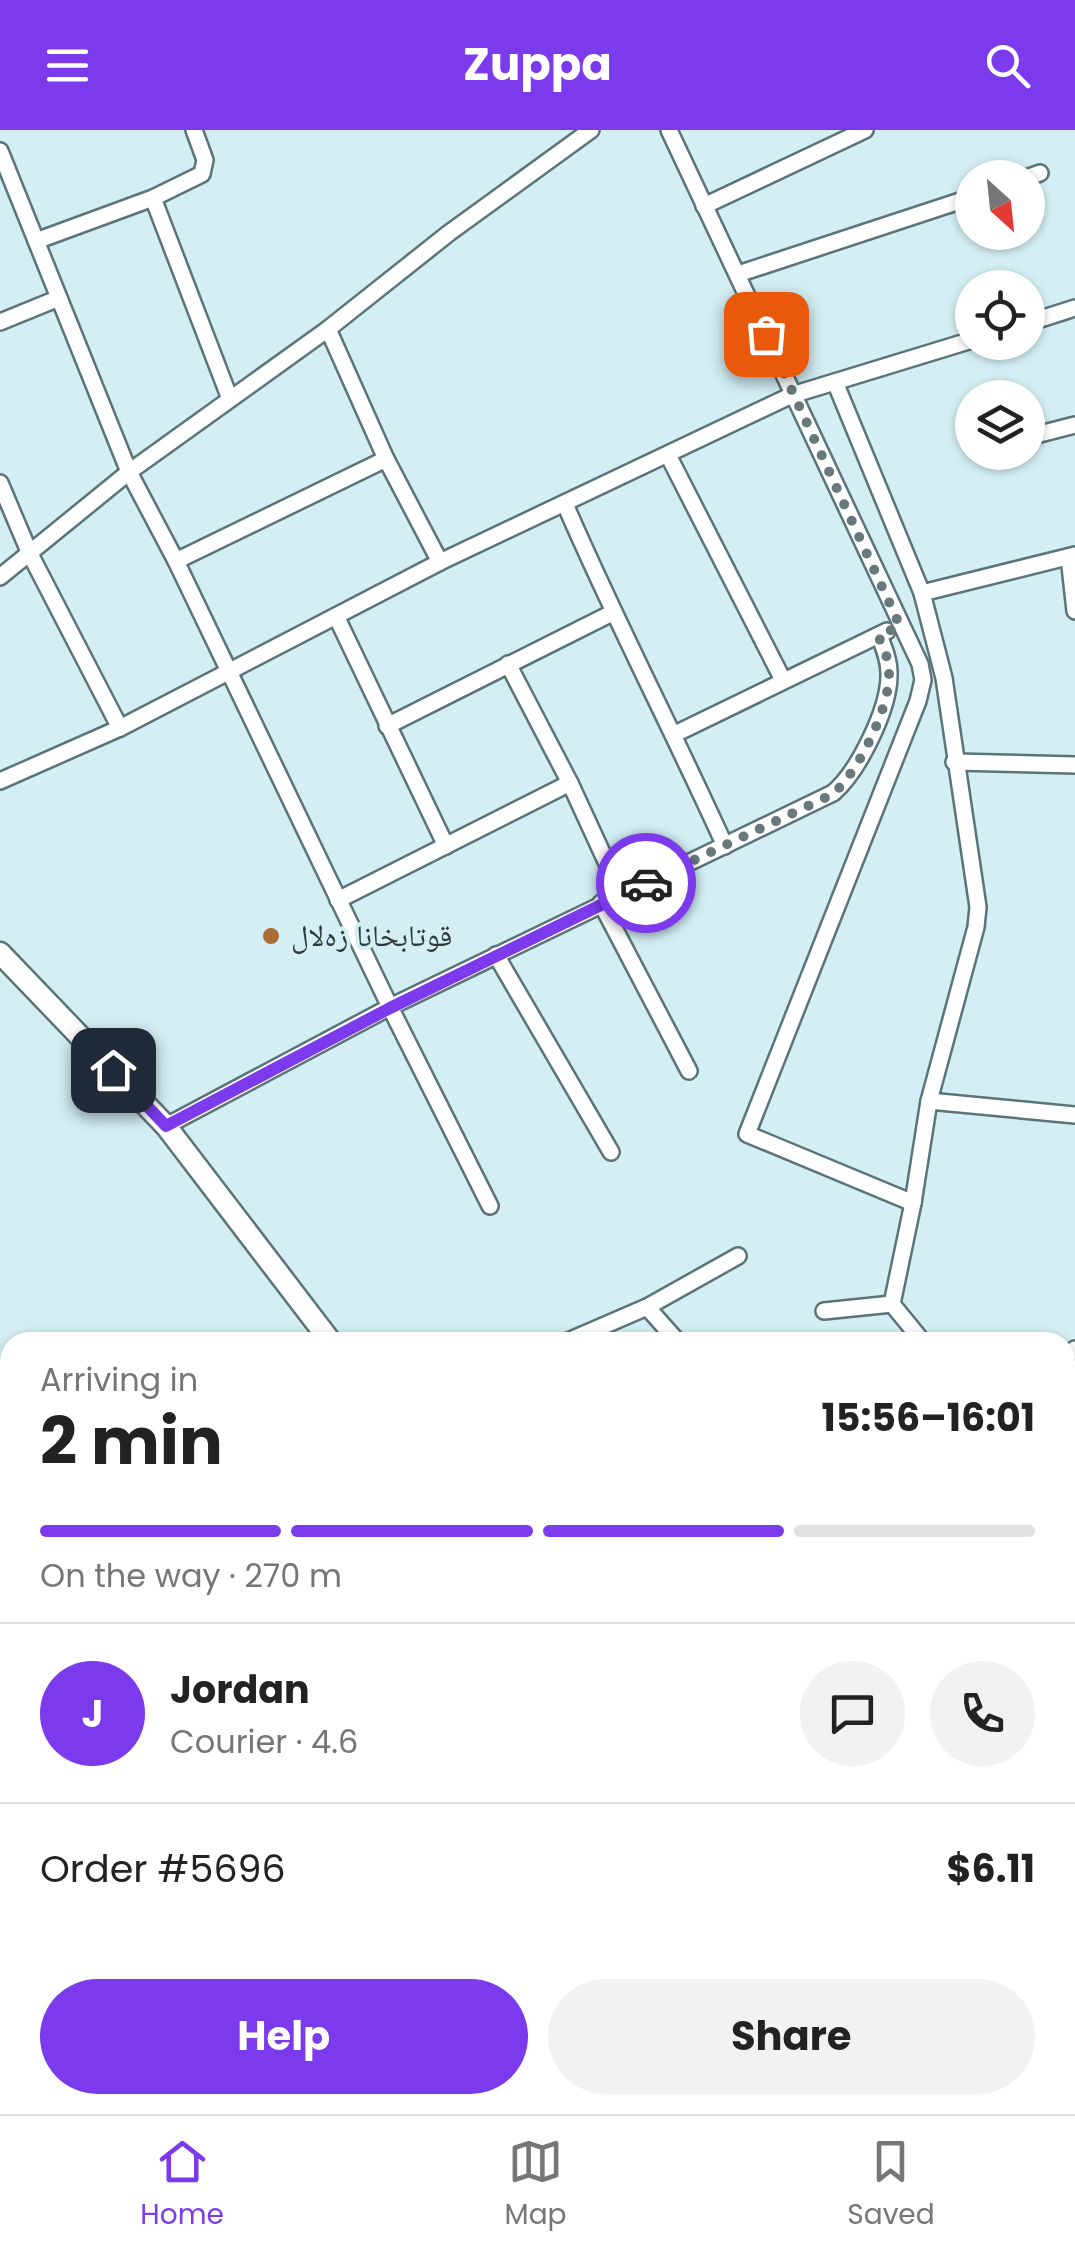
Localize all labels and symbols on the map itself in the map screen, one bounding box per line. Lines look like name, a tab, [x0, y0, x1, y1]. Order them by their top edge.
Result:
north arrow	[955, 160, 1045, 250]
pin	[724, 292, 809, 377]
courier	[596, 833, 696, 933]
place label: قوتابخانا زەلال	[291, 914, 452, 957]
marker: قوتابخانا زەلال	[260, 925, 282, 947]
pin	[71, 1028, 156, 1113]

